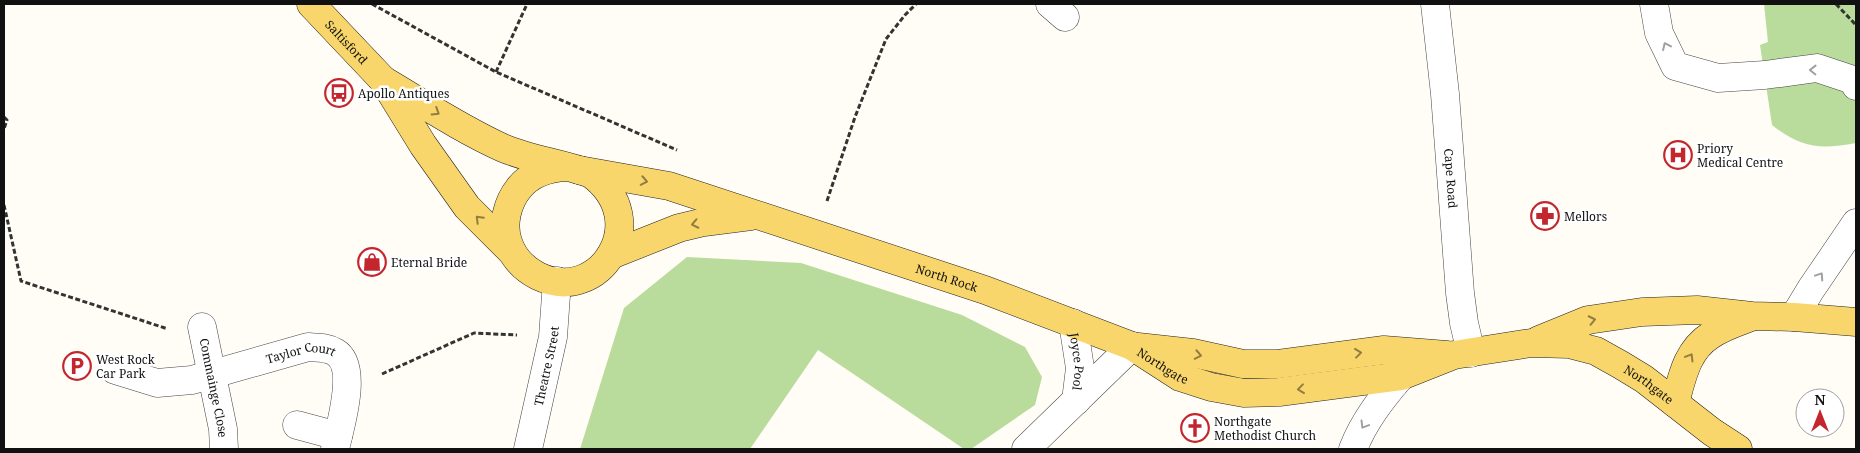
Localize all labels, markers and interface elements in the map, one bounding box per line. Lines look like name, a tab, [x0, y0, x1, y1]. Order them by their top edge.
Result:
street label: Saltisford	[322, 16, 372, 68]
one-way arrow	[1661, 42, 1672, 51]
one-way arrow	[1809, 64, 1817, 75]
bus stop icon: Apollo Antiques	[324, 78, 354, 108]
place label: Apollo Antiques	[358, 85, 449, 102]
one-way arrow	[430, 106, 439, 115]
hospital icon: Priory Medical Centre	[1663, 140, 1693, 170]
place label: Priory Medical Centre	[1697, 140, 1783, 171]
street label: Cape Road	[1441, 148, 1462, 209]
one-way arrow	[639, 176, 648, 186]
pharmacy icon: Mellors	[1530, 201, 1560, 231]
place label: Mellors	[1564, 208, 1607, 225]
one-way arrow	[476, 215, 485, 224]
one-way arrow	[690, 218, 699, 229]
shop icon: Eternal Bride	[357, 247, 387, 277]
place label: Eternal Bride	[391, 254, 467, 271]
street label: North Rock	[914, 259, 981, 296]
one-way arrow	[1814, 272, 1823, 281]
one-way arrow	[1588, 315, 1597, 325]
street label: Theatre Street	[529, 326, 562, 407]
street label: Joyce Pool	[1066, 331, 1089, 392]
street label: Commainge Close	[196, 336, 232, 438]
street label: Taylor Court	[264, 338, 339, 367]
street label: Northgate	[1134, 343, 1190, 388]
one-way arrow	[1355, 348, 1363, 359]
one-way arrow	[1193, 349, 1202, 359]
parking icon: West Rock Car Park	[62, 351, 92, 381]
place label: West Rock Car Park	[96, 351, 156, 382]
one-way arrow	[1684, 354, 1694, 363]
street label: Northgate	[1621, 360, 1677, 408]
one-way arrow	[1296, 383, 1304, 394]
north arrow	[1795, 388, 1845, 438]
text: N	[1814, 390, 1826, 409]
church icon: Northgate Methodist Church	[1180, 413, 1210, 443]
place label: Northgate Methodist Church	[1214, 413, 1317, 444]
one-way arrow	[1361, 420, 1371, 429]

